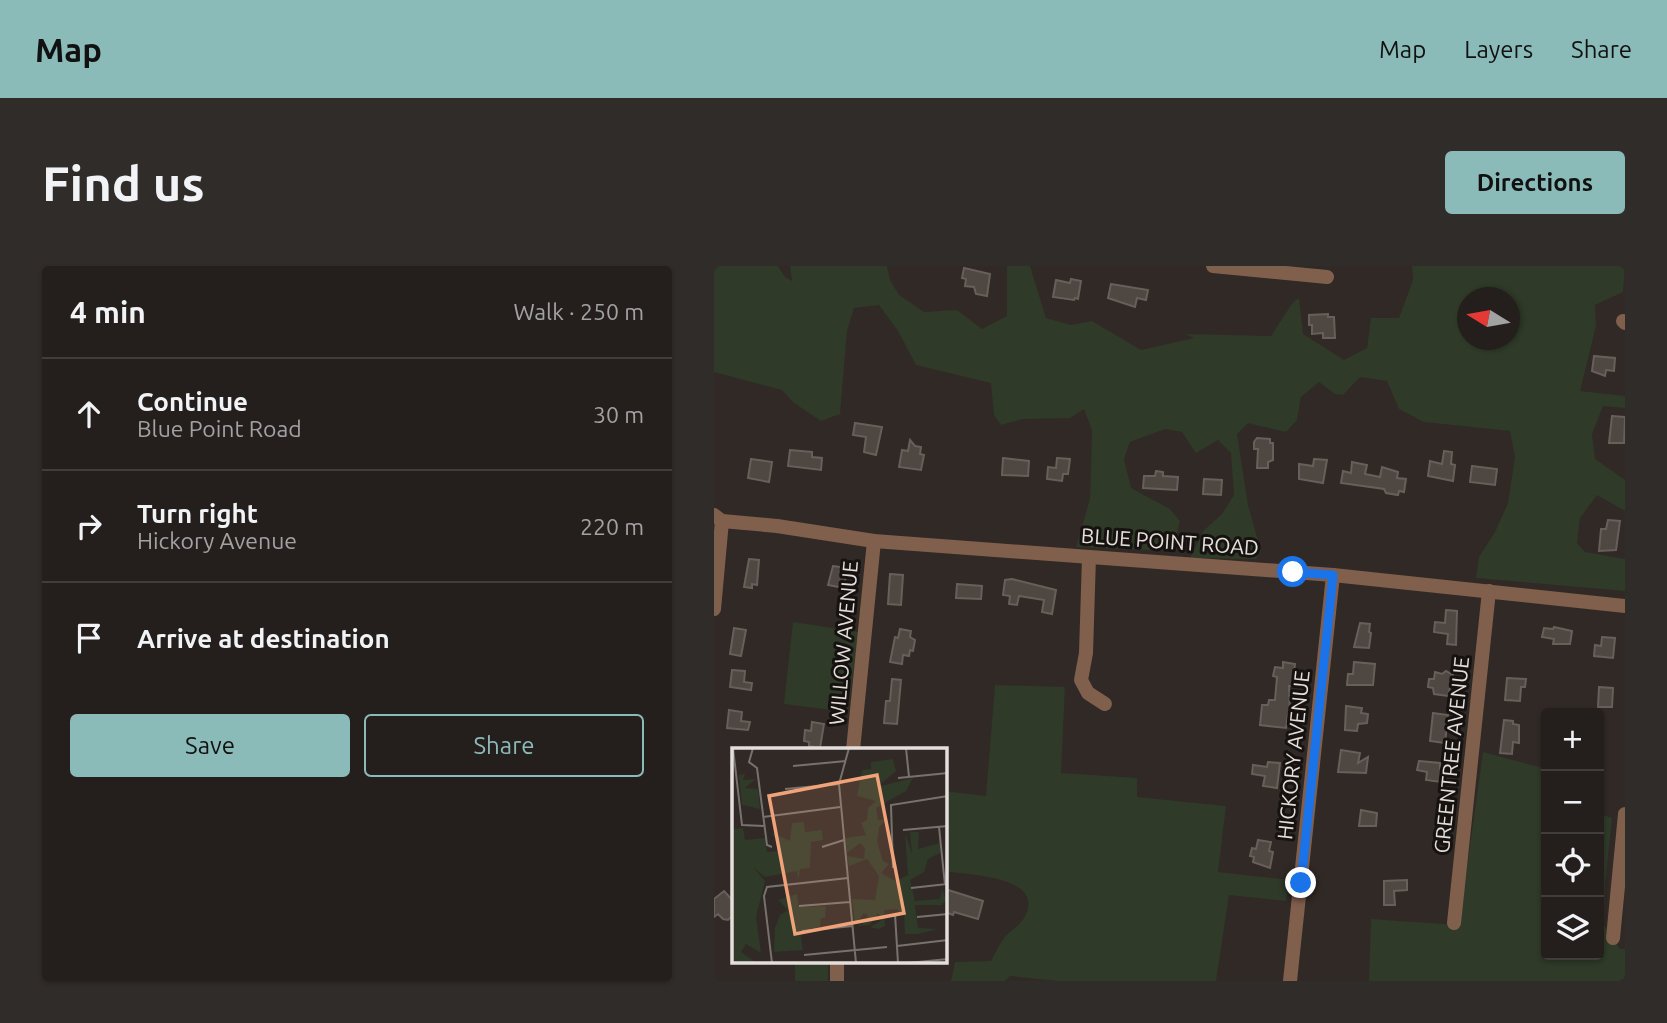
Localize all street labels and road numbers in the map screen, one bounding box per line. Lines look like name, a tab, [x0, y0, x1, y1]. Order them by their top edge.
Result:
street label: BLUE POINT ROAD	[1080, 523, 1260, 559]
street label: WILLOW AVENUE	[824, 560, 862, 726]
street label: GREENTREE AVENUE	[1429, 656, 1473, 854]
street label: HICKORY AVENUE	[1272, 669, 1314, 841]

